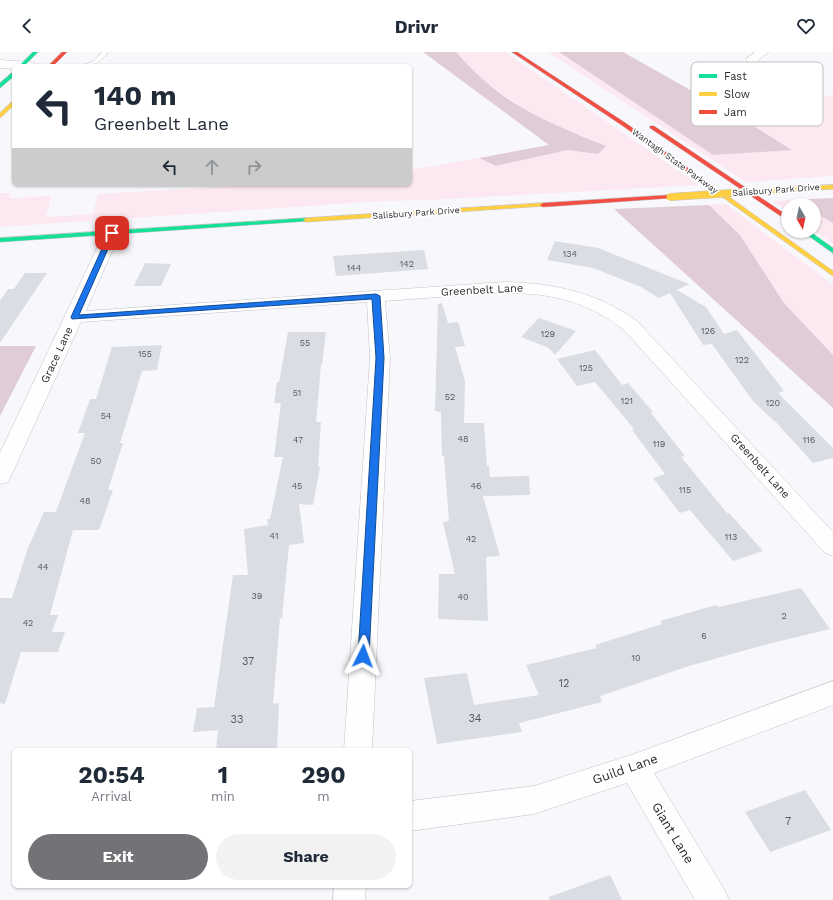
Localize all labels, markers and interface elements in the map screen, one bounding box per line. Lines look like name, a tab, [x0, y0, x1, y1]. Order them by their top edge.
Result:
icon: back	[16, 15, 38, 37]
icon: heart	[795, 15, 817, 37]
text: Drivr	[395, 16, 438, 37]
legend	[691, 62, 823, 126]
text: Fast	[724, 70, 747, 83]
text: 140 m	[94, 79, 177, 112]
icon: left	[28, 80, 80, 132]
text: Slow	[724, 88, 750, 101]
text: Jam	[724, 106, 747, 119]
text: Greenbelt Lane	[94, 113, 229, 134]
street label: Wantagh State Parkway	[630, 126, 720, 196]
icon: left	[159, 156, 181, 178]
icon: ahead	[201, 156, 223, 178]
icon: right	[243, 156, 265, 178]
street label: Salisbury Park Drive	[732, 182, 820, 198]
north arrow	[781, 198, 821, 238]
map controls	[781, 198, 821, 238]
street label: Salisbury Park Drive	[372, 205, 460, 221]
pin	[95, 216, 129, 250]
icon: arrive	[101, 222, 123, 244]
house number: 134	[563, 249, 578, 259]
house number: 142	[400, 259, 414, 269]
house number: 144	[347, 263, 362, 273]
street label: Greenbelt Lane	[440, 281, 524, 299]
street label: Grace Lane	[38, 325, 76, 385]
house number: 126	[701, 326, 715, 336]
house number: 129	[541, 329, 555, 339]
house number: 55	[300, 338, 310, 348]
house number: 155	[138, 349, 152, 359]
house number: 122	[735, 355, 749, 365]
house number: 125	[579, 363, 593, 373]
house number: 51	[293, 388, 301, 398]
house number: 52	[445, 392, 455, 402]
house number: 121	[621, 396, 633, 406]
house number: 120	[766, 398, 781, 408]
house number: 54	[101, 411, 112, 421]
street label: Greenbelt Lane	[728, 431, 792, 501]
house number: 48	[457, 434, 469, 444]
house number: 47	[293, 435, 303, 445]
house number: 116	[803, 435, 815, 445]
house number: 119	[653, 439, 665, 449]
house number: 50	[91, 456, 102, 466]
house number: 45	[292, 481, 302, 491]
house number: 46	[471, 481, 481, 491]
house number: 115	[679, 485, 691, 495]
house number: 48	[79, 496, 91, 506]
house number: 41	[270, 531, 278, 541]
house number: 113	[725, 532, 737, 542]
house number: 42	[466, 534, 476, 544]
house number: 44	[38, 562, 49, 572]
house number: 39	[252, 591, 262, 601]
house number: 40	[457, 592, 469, 602]
house number: 2	[781, 611, 787, 621]
house number: 42	[23, 618, 33, 628]
house number: 6	[701, 631, 707, 641]
position arrow	[342, 635, 384, 677]
house number: 10	[631, 653, 641, 663]
house number: 37	[242, 655, 254, 668]
house number: 12	[559, 677, 569, 690]
house number: 34	[468, 712, 482, 725]
house number: 33	[231, 713, 243, 726]
street label: Guild Lane	[590, 751, 660, 787]
text: 20:54	[78, 761, 145, 789]
text: 1	[218, 761, 228, 789]
text: 290	[301, 761, 346, 789]
text: Arrival	[91, 789, 132, 804]
text: min	[211, 789, 235, 804]
text: m	[317, 789, 330, 804]
street label: Giant Lane	[649, 800, 697, 866]
house number: 7	[785, 815, 791, 828]
button: Exit	[28, 834, 208, 880]
button: Share	[216, 834, 396, 880]

